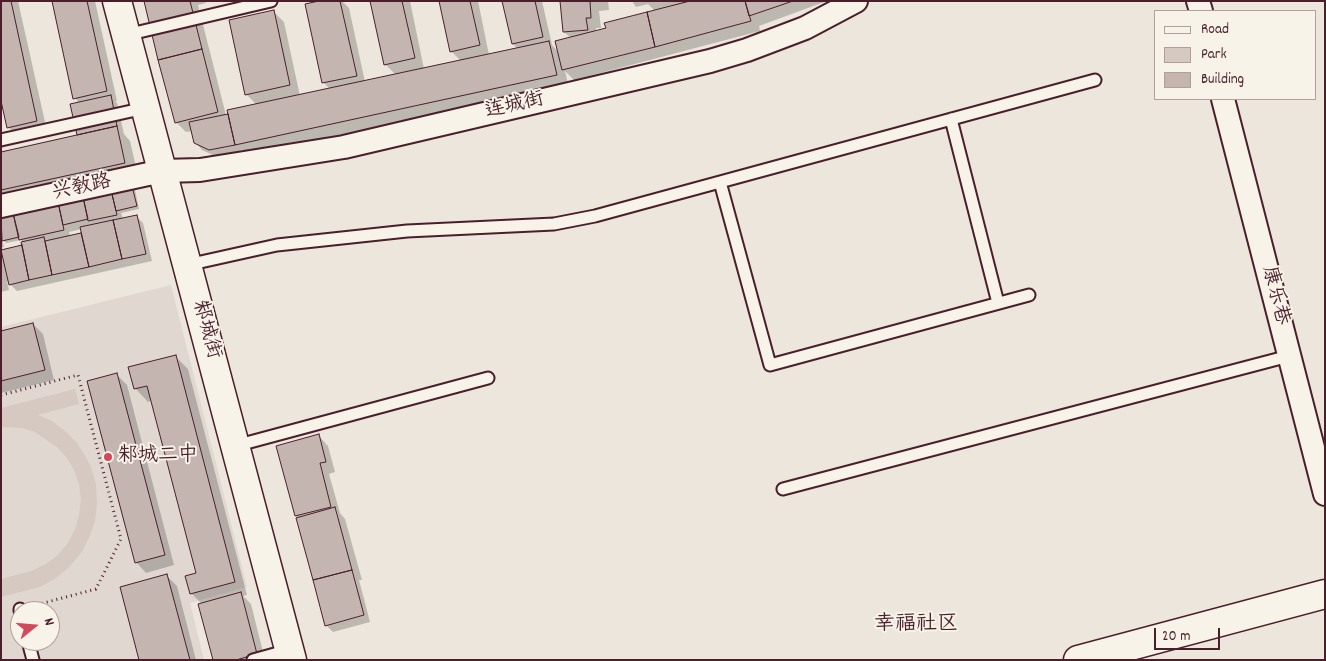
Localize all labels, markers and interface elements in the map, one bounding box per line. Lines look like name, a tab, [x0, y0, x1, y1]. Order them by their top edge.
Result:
legend	[1154, 10, 1316, 100]
text: Road	[1201, 19, 1229, 41]
text: Park	[1201, 44, 1227, 66]
text: Building	[1201, 69, 1244, 91]
street label: 连城街	[483, 89, 547, 125]
street label: 兴教路	[50, 171, 114, 207]
street label: 康乐巷	[1255, 264, 1293, 328]
street label: 邾城街	[186, 298, 224, 362]
place label: 邾城二中	[118, 445, 198, 469]
marker: 邾城二中	[102, 451, 114, 463]
north arrow	[10, 601, 60, 651]
district label: 幸福社区	[874, 613, 958, 639]
text: N	[38, 616, 59, 628]
scale bar	[1156, 618, 1222, 650]
text: 20 m	[1162, 626, 1190, 648]

